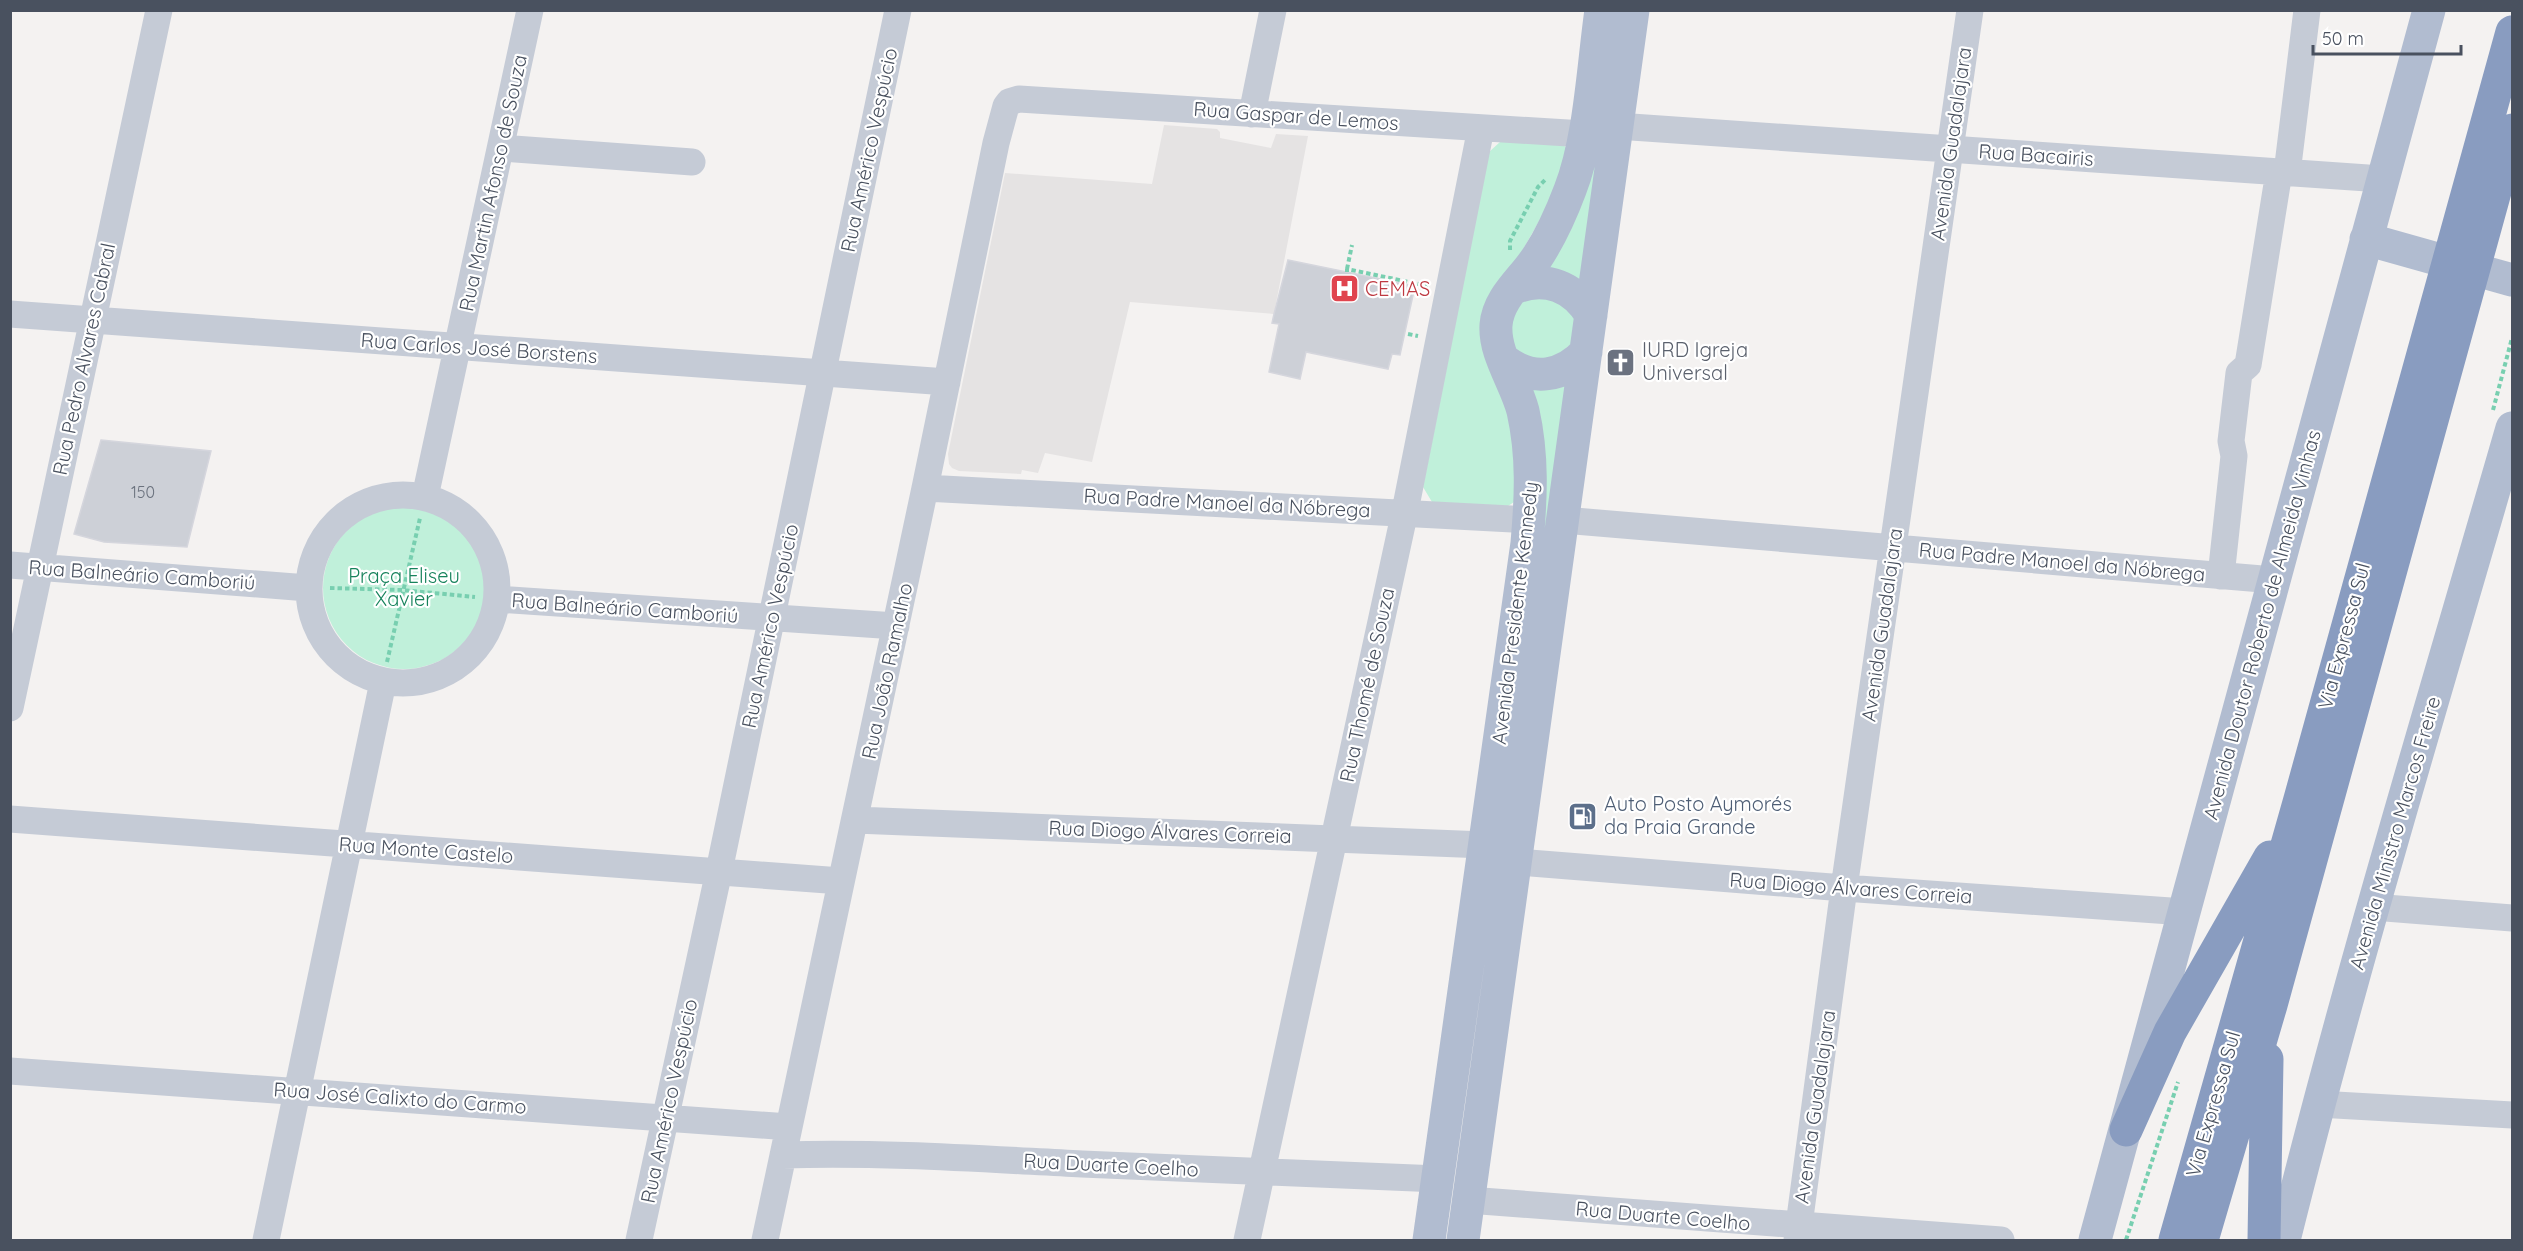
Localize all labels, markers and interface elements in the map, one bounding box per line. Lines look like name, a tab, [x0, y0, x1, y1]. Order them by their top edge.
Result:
scale bar	[2313, 18, 2462, 56]
text: 50 m	[2322, 27, 2364, 50]
street label: Rua Américo Vespúcio	[835, 45, 902, 254]
street label: Avenida Guadalajara	[1925, 46, 1976, 242]
street label: Rua Martin Afonso de Souza	[453, 52, 532, 314]
street label: Rua Gaspar de Lemos	[1193, 96, 1400, 135]
street label: Rua Bacairis	[1978, 138, 2094, 171]
street label: Rua Pedro Alvares Cabral	[47, 241, 120, 477]
hospital icon: CEMAS	[1328, 273, 1360, 305]
place label: CEMAS	[1365, 276, 1430, 301]
street label: Rua Carlos José Borstens	[360, 327, 598, 368]
place label: IURD Igreja Universal	[1642, 337, 1748, 385]
church icon: IURD Igreja Universal	[1605, 346, 1637, 378]
street label: Avenida Doutor Roberto de Almeida Vinhas	[2197, 427, 2326, 822]
street label: Avenida Presidente Kennedy	[1486, 480, 1543, 746]
house number: 150	[131, 482, 155, 502]
street label: Rua Padre Manoel da Nóbrega	[1083, 482, 1371, 523]
street label: Rua Américo Vespúcio	[736, 521, 803, 730]
street label: Avenida Guadalajara	[1856, 527, 1907, 723]
street label: Rua Padre Manoel da Nóbrega	[1918, 537, 2206, 586]
street label: Rua Balneário Camboriú	[28, 554, 256, 595]
street label: Via Expressa Sul	[2312, 560, 2375, 712]
park label: Praça Eliseu Xavier	[348, 563, 460, 611]
street label: Rua João Ramalho	[856, 581, 917, 761]
street label: Rua Thomé de Souza	[1334, 585, 1399, 784]
street label: Rua Balneário Camboriú	[511, 587, 739, 628]
street label: Avenida Ministro Marcos Freire	[2343, 693, 2446, 972]
place label: Auto Posto Aymorés da Praia Grande	[1604, 791, 1792, 839]
fuel station icon: Auto Posto Aymorés da Praia Grande	[1567, 800, 1599, 832]
street label: Rua Diogo Álvares Correia	[1048, 815, 1292, 848]
street label: Rua Monte Castelo	[338, 831, 514, 868]
street label: Rua Diogo Álvares Correia	[1729, 867, 1973, 908]
street label: Rua Américo Vespúcio	[635, 996, 702, 1205]
street label: Avenida Guadalajara	[1789, 1009, 1840, 1205]
street label: Via Expressa Sul	[2180, 1028, 2245, 1180]
street label: Rua José Calixto do Carmo	[273, 1076, 527, 1119]
street label: Rua Duarte Coelho	[1023, 1147, 1199, 1182]
street label: Rua Duarte Coelho	[1574, 1195, 1752, 1236]

